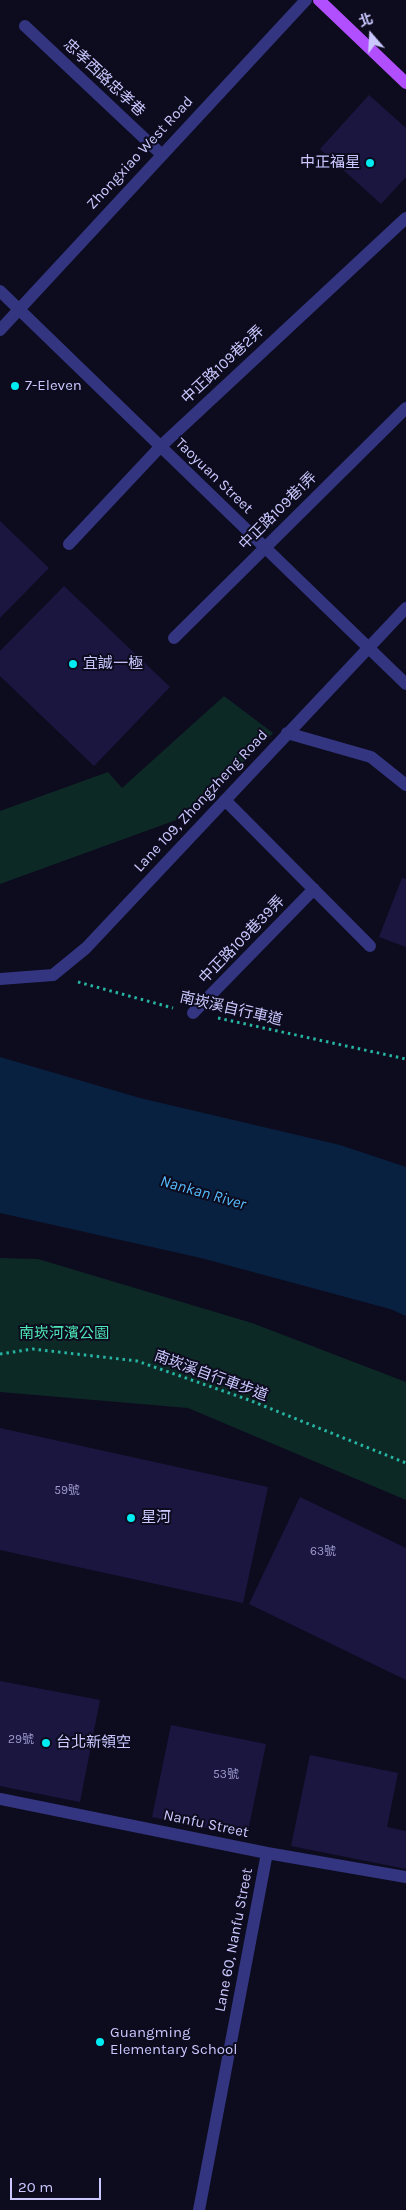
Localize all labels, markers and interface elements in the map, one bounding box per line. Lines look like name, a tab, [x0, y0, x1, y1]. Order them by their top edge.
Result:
north arrow	[346, 10, 396, 60]
text: 北	[357, 10, 375, 31]
street label: 忠孝西路忠孝巷	[59, 36, 149, 120]
street label: Zhongxiao West Road	[83, 93, 197, 213]
place label: 中正福星	[300, 154, 360, 172]
marker: 中正福星	[364, 157, 376, 169]
street label: 中正路109巷2弄	[178, 322, 268, 408]
place label: 7-Eleven	[25, 377, 82, 395]
marker: 7-Eleven	[9, 380, 21, 392]
street label: Taoyuan Street	[172, 435, 256, 517]
street label: 中正路109巷1弄	[235, 468, 321, 554]
place label: 宜誠一極	[83, 655, 143, 673]
marker: 宜誠一極	[67, 658, 79, 670]
street label: Lane 109, Zhongzheng Road	[130, 726, 272, 876]
street label: 中正路109巷39弄	[196, 892, 288, 988]
street label: 南崁溪自行車道	[178, 988, 284, 1030]
water label: Nankan River	[158, 1172, 248, 1214]
park label: 南崁河濱公園	[19, 1325, 109, 1343]
street label: 南崁溪自行車步道	[152, 1347, 270, 1405]
house number: 59號	[54, 1484, 80, 1498]
place label: 星河	[141, 1509, 171, 1527]
marker: 星河	[125, 1512, 137, 1524]
house number: 63號	[310, 1545, 336, 1559]
house number: 29號	[8, 1733, 34, 1747]
place label: 台北新領空	[56, 1734, 131, 1752]
marker: 台北新領空	[40, 1737, 52, 1749]
house number: 53號	[213, 1768, 239, 1782]
street label: Nanfu Street	[162, 1806, 250, 1842]
street label: Lane 60, Nanfu Street	[211, 1866, 257, 2014]
place label: Guangming Elementary School	[110, 2024, 237, 2059]
marker: Guangming Elementary School	[94, 2036, 106, 2048]
scale bar	[12, 2168, 104, 2200]
text: 20 m	[18, 2178, 53, 2196]

